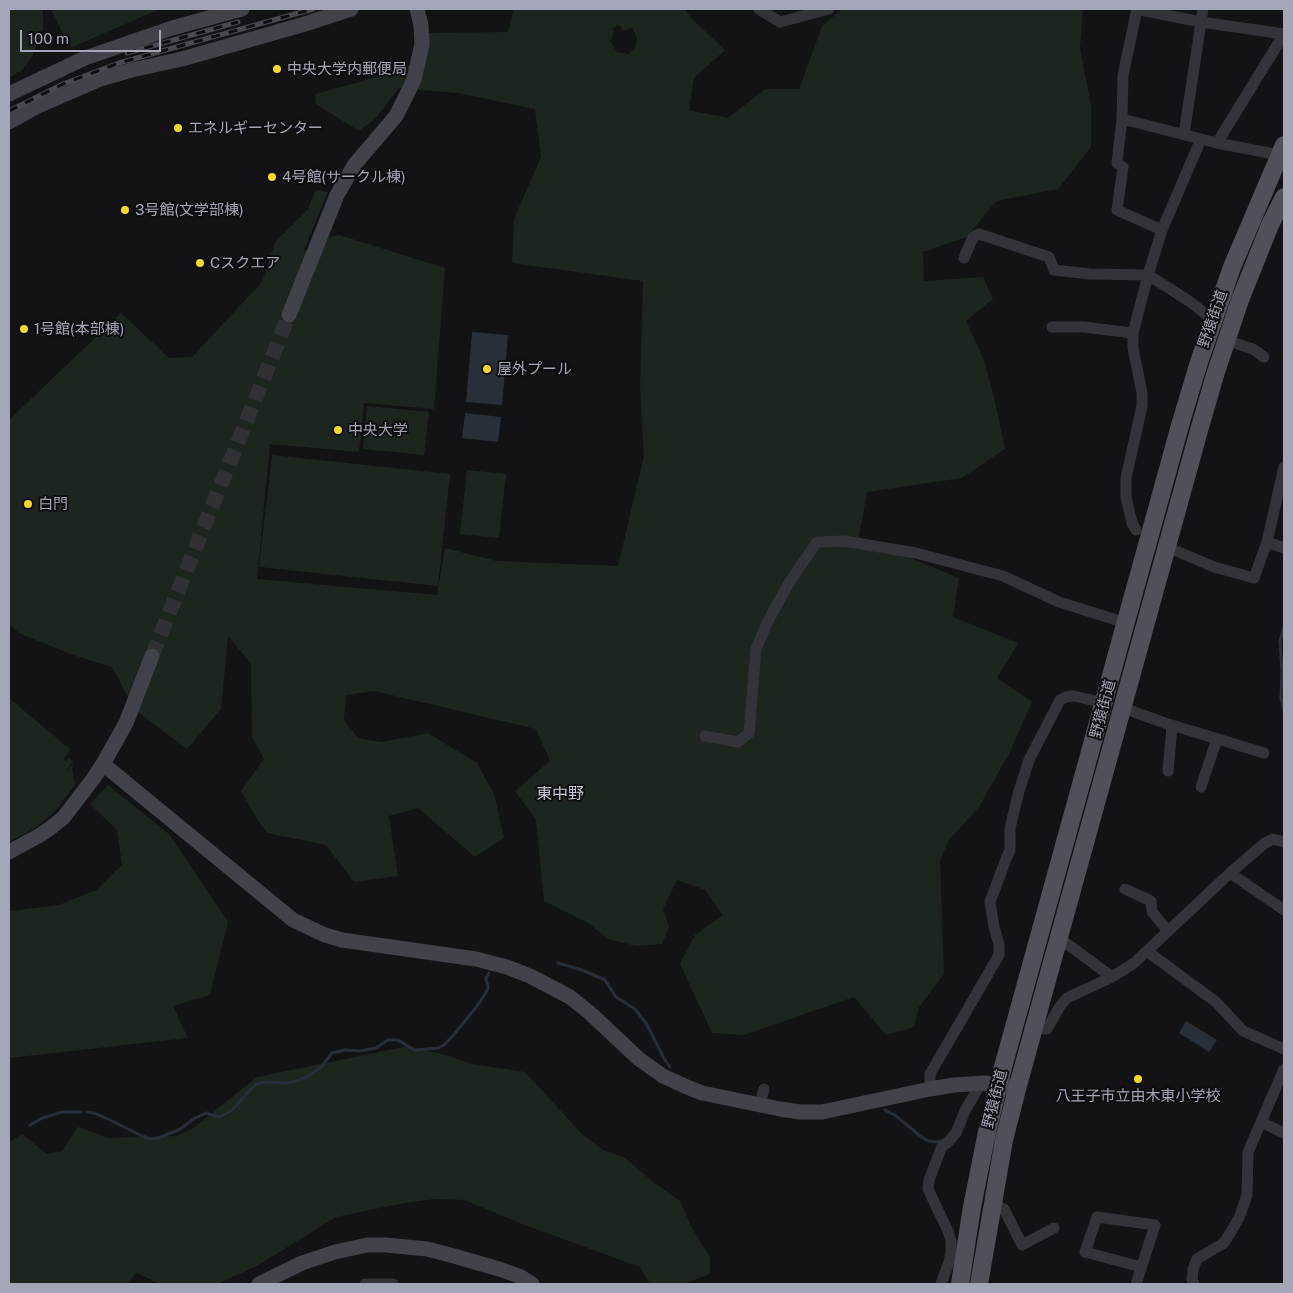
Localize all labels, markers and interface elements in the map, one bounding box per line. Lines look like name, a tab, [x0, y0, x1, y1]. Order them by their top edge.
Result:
scale bar	[22, 20, 164, 52]
text: 100 m	[28, 30, 69, 47]
place label: 中央大学内郵便局	[287, 60, 407, 78]
marker: 中央大学内郵便局	[271, 63, 283, 75]
place label: エネルギーセンター	[188, 119, 323, 137]
marker: エネルギーセンター	[172, 122, 184, 134]
place label: 4号館(サークル棟)	[282, 168, 406, 186]
marker: 4号館(サークル棟)	[266, 171, 278, 183]
place label: 3号館(文学部棟)	[135, 201, 244, 219]
marker: 3号館(文学部棟)	[119, 204, 131, 216]
place label: Cスクエア	[210, 254, 280, 272]
marker: Cスクエア	[194, 257, 206, 269]
street label: 野猿街道	[1195, 288, 1231, 350]
place label: 1号館(本部棟)	[34, 320, 124, 338]
marker: 1号館(本部棟)	[18, 323, 30, 335]
place label: 屋外プール	[497, 360, 572, 378]
marker: 屋外プール	[481, 363, 493, 375]
place label: 中央大学	[348, 421, 408, 439]
marker: 中央大学	[332, 424, 344, 436]
place label: 白門	[38, 495, 68, 513]
marker: 白門	[22, 498, 34, 510]
street label: 野猿街道	[1087, 678, 1119, 740]
district label: 東中野	[536, 784, 584, 804]
street label: 野猿街道	[979, 1068, 1011, 1130]
marker: 八王子市立由木東小学校	[1132, 1073, 1144, 1085]
place label: 八王子市立由木東小学校	[1056, 1087, 1220, 1105]

